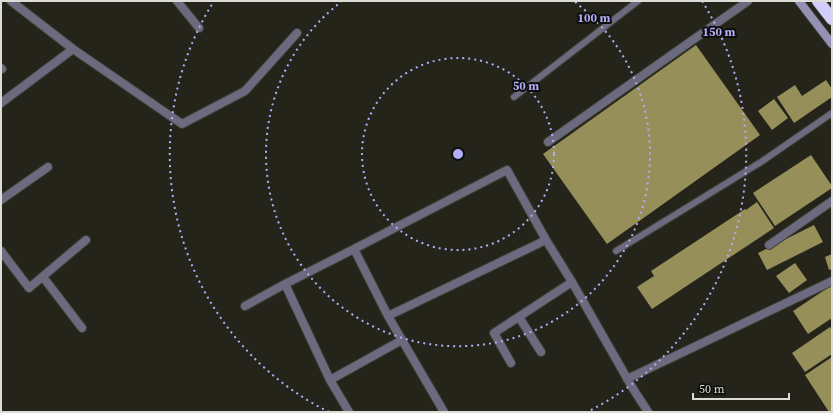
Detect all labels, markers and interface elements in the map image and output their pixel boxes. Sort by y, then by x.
text: 100 m [578,10,611,26]
text: 150 m [703,24,736,40]
text: 50 m [513,78,539,94]
centre of rings [451,147,465,161]
scale bar [693,375,789,401]
text: 50 m [699,381,725,397]

